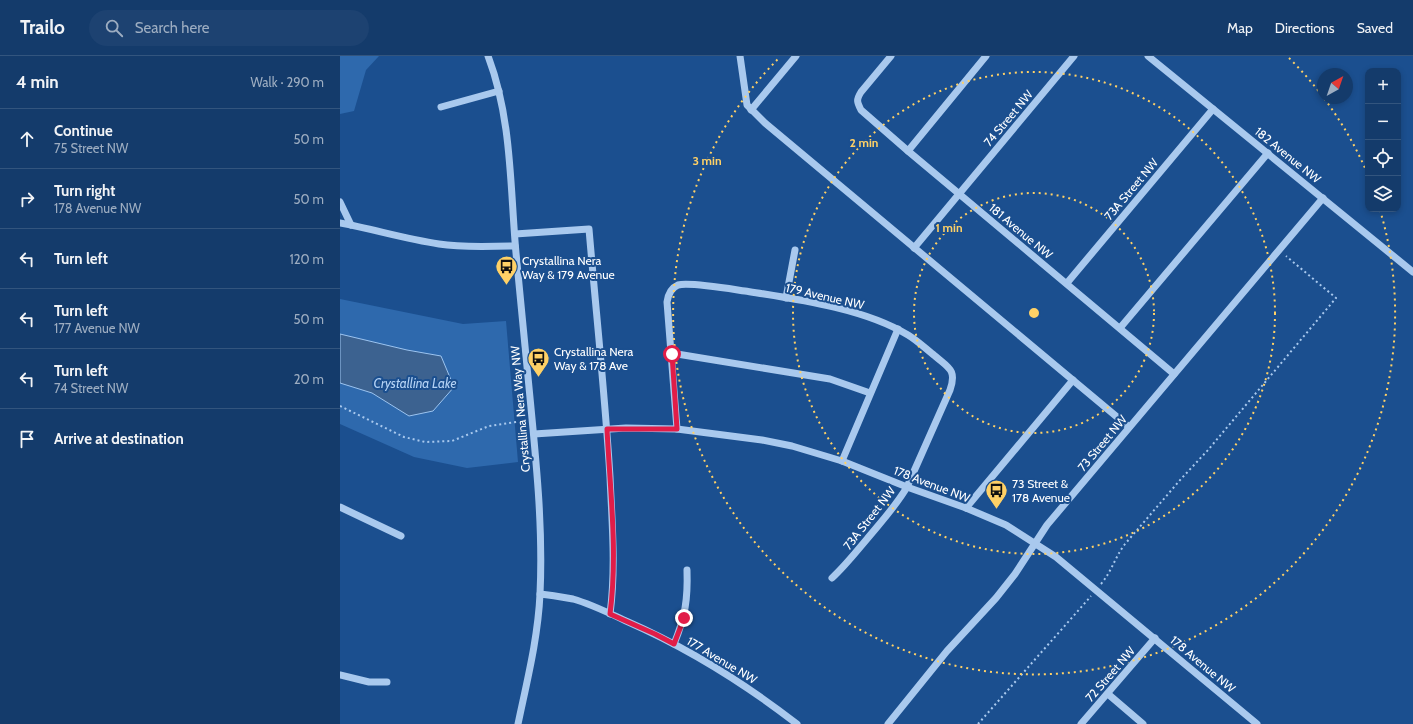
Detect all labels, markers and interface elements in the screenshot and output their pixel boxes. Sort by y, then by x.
search box [89,10,369,46]
text: Trailo [20,16,65,39]
icon: search [103,17,125,39]
text: Search here [135,19,209,37]
text: Map [1227,19,1253,37]
text: Directions [1275,19,1335,37]
text: Saved [1357,19,1393,37]
north arrow [1317,68,1353,104]
map controls [1365,68,1401,212]
button: + [1365,68,1401,104]
text: 4 min [16,72,59,92]
text: Walk · 290 m [251,74,324,90]
street label: 74 Street NW [980,86,1036,149]
button: − [1365,104,1401,140]
text: Continue [54,122,113,140]
street label: 182 Avenue NW [1252,124,1325,187]
icon: ahead [16,128,38,150]
text: 50 m [294,131,324,147]
text: 2 min [850,135,878,150]
text: 75 Street NW [54,140,128,156]
button: locate [1365,140,1401,176]
text: 3 min [692,153,722,168]
street label: 73A Street NW [1101,155,1162,223]
button: layers [1365,176,1401,212]
text: Turn right [54,182,115,200]
icon: right [16,188,38,210]
text: 50 m [294,191,324,207]
text: 178 Avenue NW [54,200,141,216]
street label: 181 Avenue NW [986,200,1056,262]
text: 1 min [935,220,963,235]
icon: left [16,248,38,270]
text: Turn left [54,250,108,268]
text: 120 m [290,251,324,267]
place label: Crystallina Nera Way & 179 Avenue [522,253,615,282]
bus stop icon: Crystallina Nera Way & 179 Avenue [494,254,520,287]
street label: 179 Avenue NW [784,280,866,312]
text: Turn left [54,302,108,320]
centre of rings [1027,306,1041,320]
icon: left [16,308,38,330]
text: 50 m [294,311,324,327]
text: 177 Avenue NW [54,320,140,336]
place label: Crystallina Nera Way & 178 Ave [554,344,633,373]
street label: Crystallina Nera Way NW [507,345,533,473]
bus stop icon: Crystallina Nera Way & 178 Ave [525,345,551,378]
route start [663,345,681,363]
text: Turn left [54,362,108,380]
icon: left [16,368,38,390]
text: 20 m [294,371,324,387]
water label: Crystallina Lake [374,375,456,391]
text: 74 Street NW [54,380,128,396]
street label: 73 Street NW [1074,411,1130,474]
icon: arrive [16,428,38,450]
text: Arrive at destination [54,430,184,448]
street label: 178 Avenue NW [892,463,973,506]
place label: 73 Street & 178 Avenue [1012,476,1070,505]
bus stop icon: 73 Street & 178 Avenue [983,477,1009,510]
street label: 73A Street NW [840,483,899,553]
route end [675,609,693,627]
street label: 178 Avenue NW [1167,632,1239,696]
street label: 177 Avenue NW [684,633,760,687]
street label: 72 Street NW [1082,643,1139,705]

